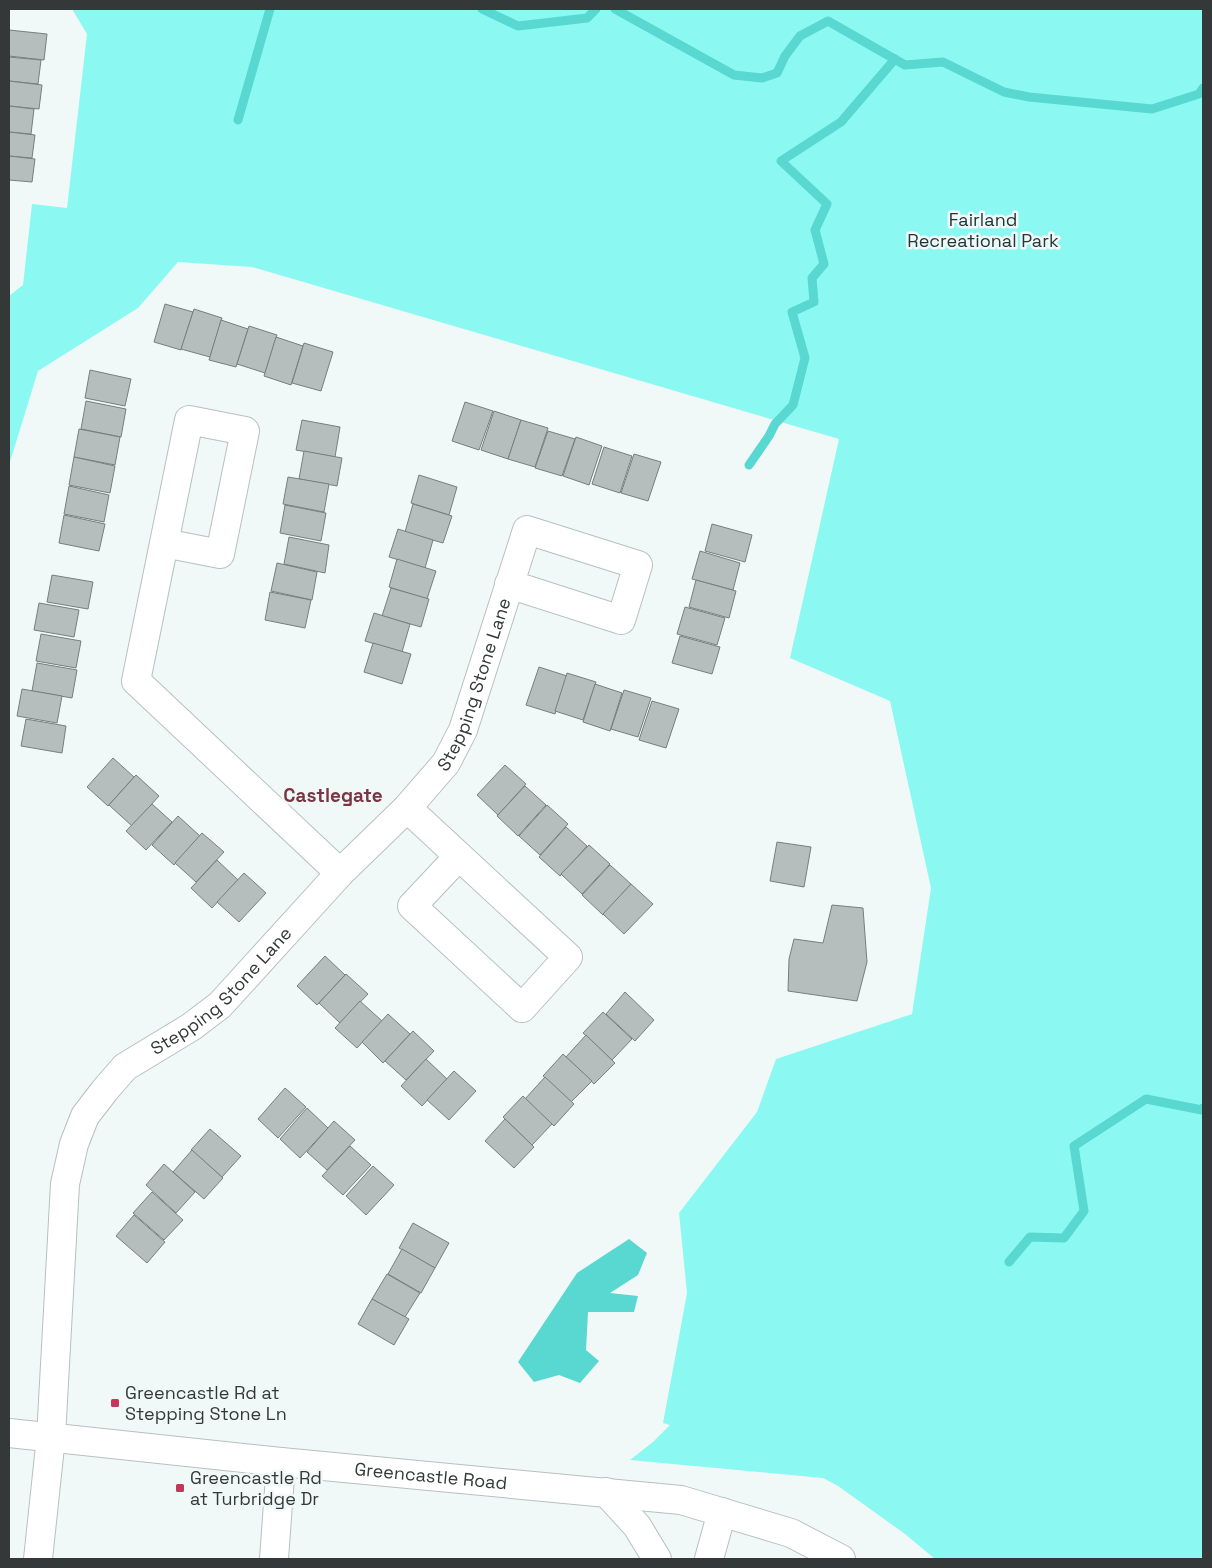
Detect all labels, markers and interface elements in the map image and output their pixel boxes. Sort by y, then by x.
park label: Fairland Recreational Park [907,208,1059,252]
street label: Stepping Stone Lane [432,595,516,776]
district label: Castlegate [283,783,383,808]
street label: Stepping Stone Lane [146,922,296,1060]
place label: Greencastle Rd at Stepping Stone Ln [125,1381,287,1425]
marker: Greencastle Rd at Stepping Stone Ln [109,1397,121,1409]
street label: Greencastle Road [353,1457,508,1494]
place label: Greencastle Rd at Turbridge Dr [190,1466,322,1510]
marker: Greencastle Rd at Turbridge Dr [174,1482,186,1494]

